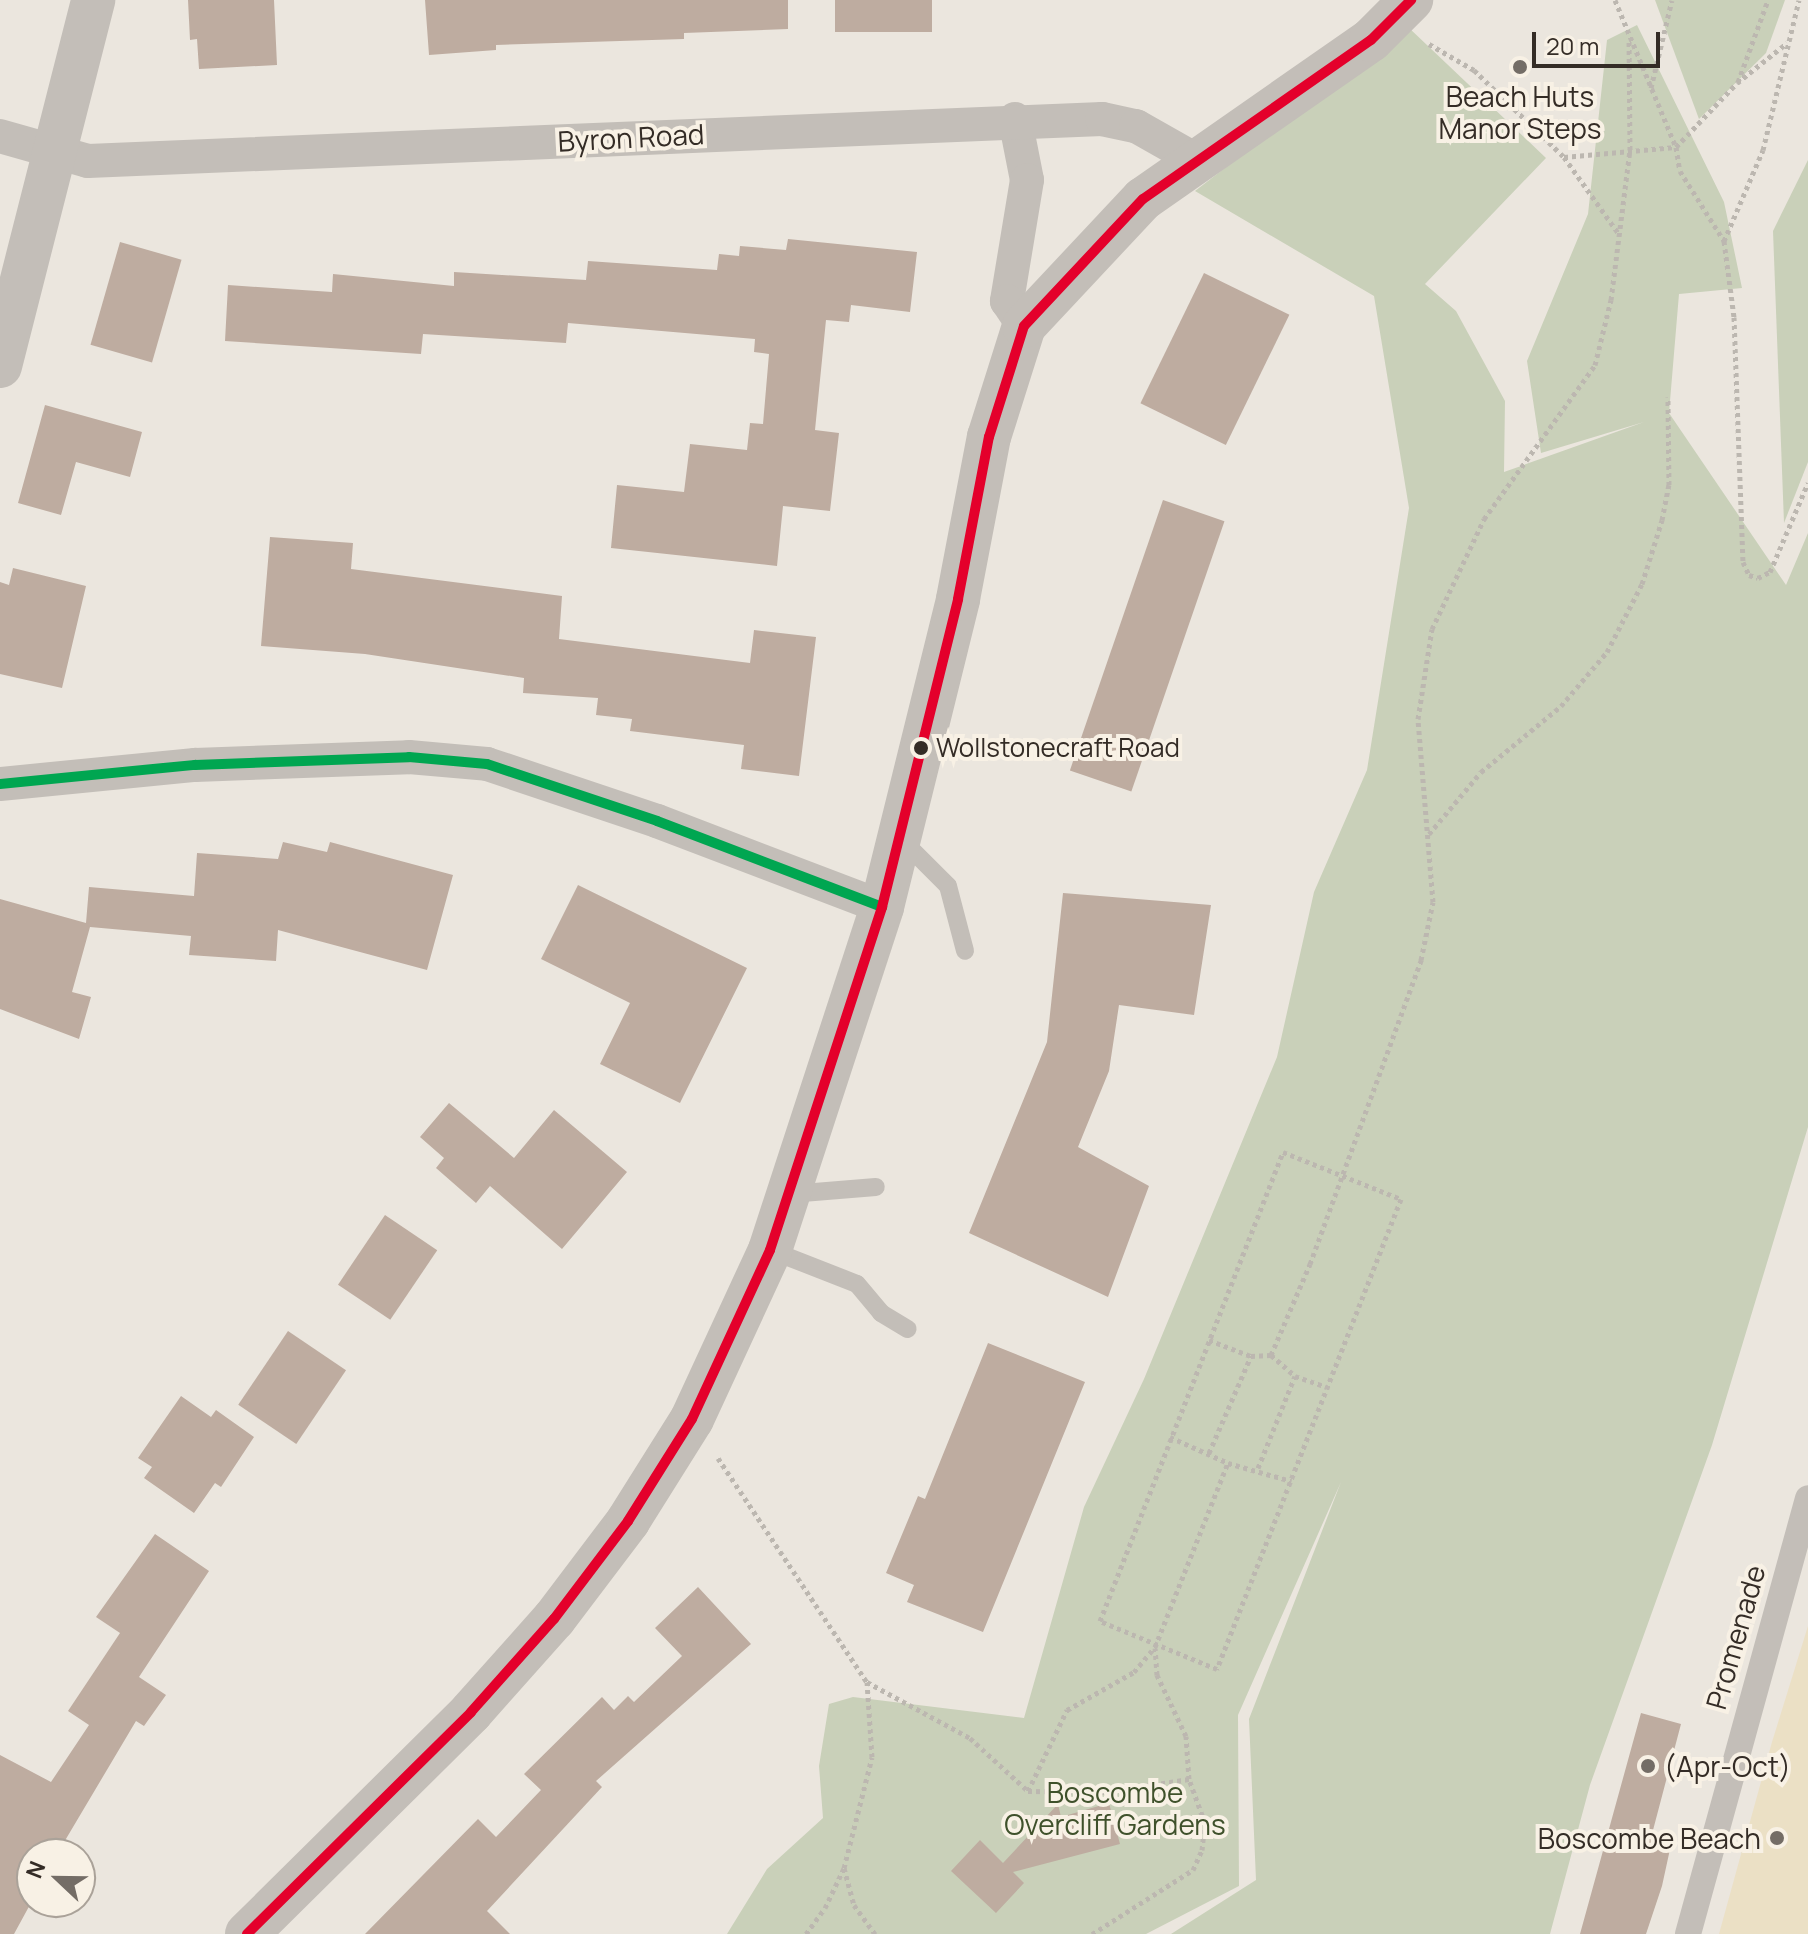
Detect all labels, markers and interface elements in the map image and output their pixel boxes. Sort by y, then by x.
scale bar [1536,16,1664,66]
text: 20 m [1546,29,1599,62]
marker: Beach Huts Manor Steps [1511,58,1529,76]
place label: Beach Huts Manor Steps [1439,79,1601,145]
street label: Byron Road [557,116,705,158]
place label: Wollstonecraft Road [936,732,1180,764]
marker: Wollstonecraft Road [913,740,929,756]
street label: Promenade [1698,1561,1772,1713]
place label: (Apr-Oct) [1664,1749,1791,1783]
marker: (Apr-Oct) [1639,1757,1657,1775]
park label: Boscombe Overcliff Gardens [1004,1775,1226,1841]
place label: Boscombe Beach [1538,1821,1761,1855]
marker: Boscombe Beach [1768,1829,1786,1847]
north arrow [16,1838,96,1918]
text: N [19,1857,52,1883]

